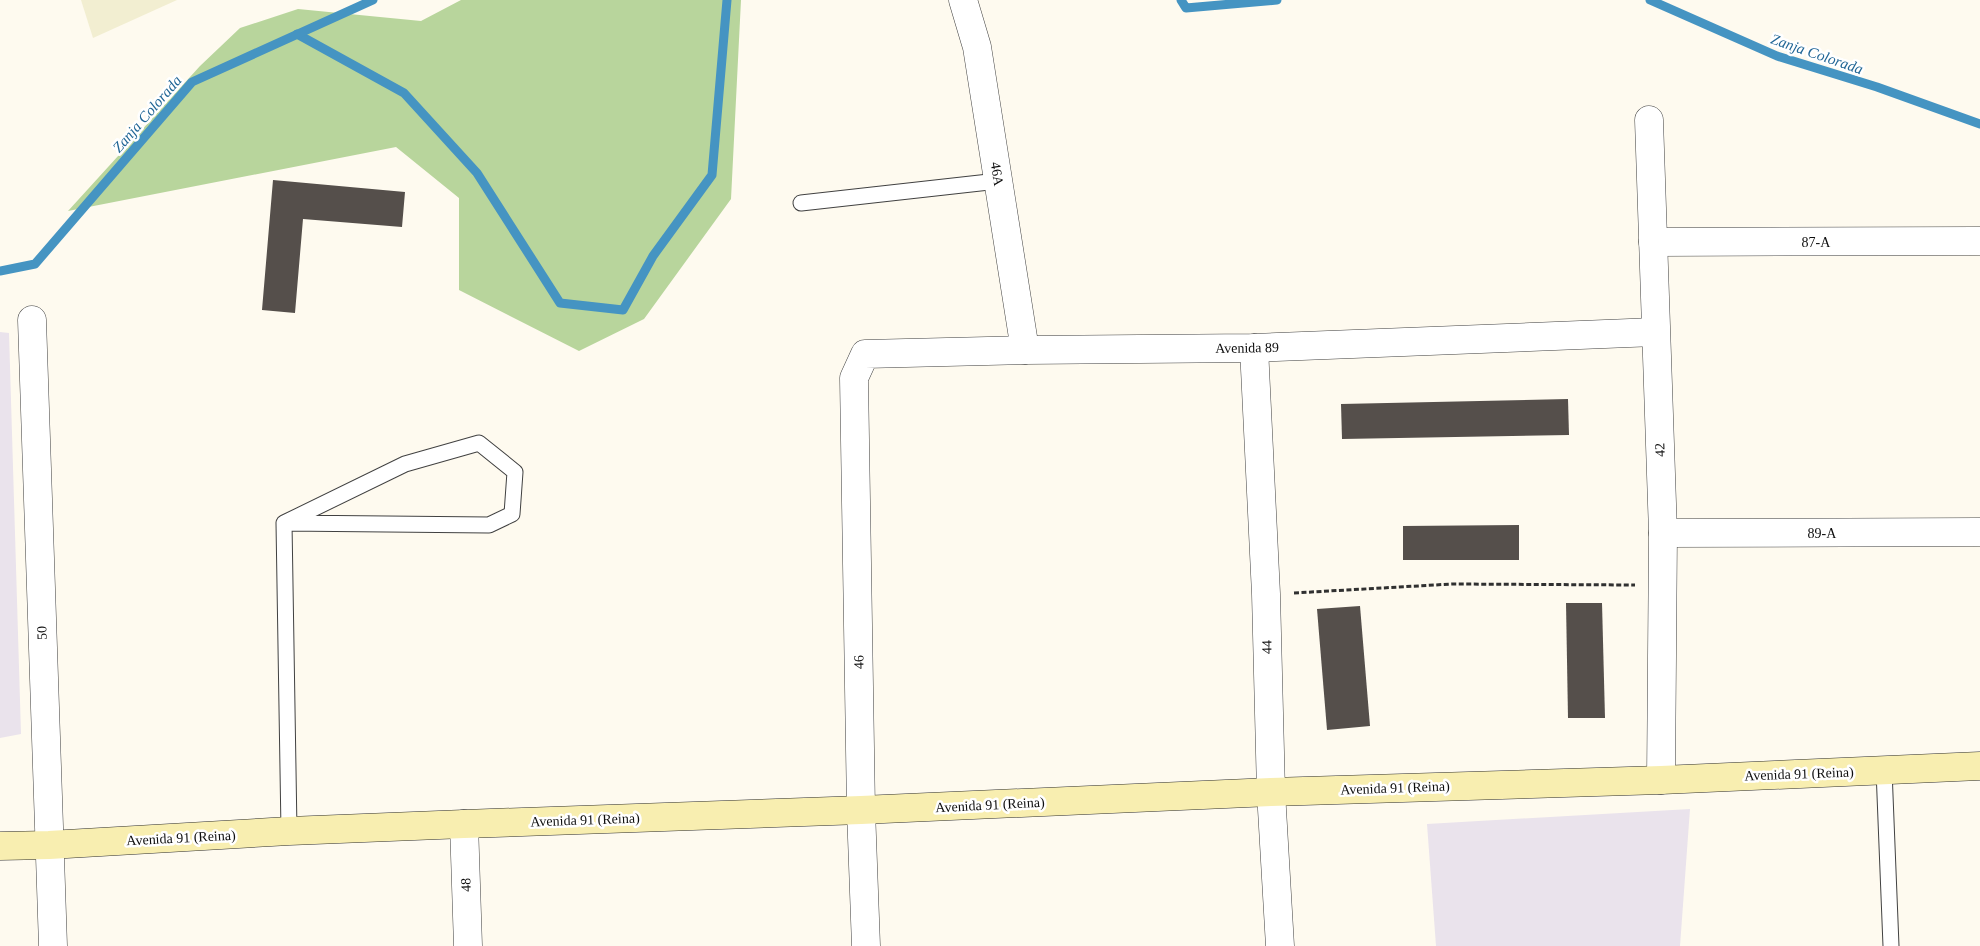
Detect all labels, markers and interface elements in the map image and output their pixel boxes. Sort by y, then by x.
water label: Zanja Colorada [1769,31,1865,77]
water label: Zanja Colorada [109,72,185,156]
street label: 46A [988,161,1006,188]
street label: 87-A [1802,235,1831,250]
street label: Avenida 89 [1215,340,1279,356]
street label: 42 [1652,443,1668,457]
street label: 89-A [1808,526,1837,541]
street label: 50 [34,626,50,640]
street label: 44 [1259,640,1275,654]
street label: 46 [851,655,867,669]
street label: Avenida 91 (Reina) [1744,765,1854,784]
street label: Avenida 91 (Reina) [1340,779,1450,798]
street label: Avenida 91 (Reina) [935,795,1045,816]
street label: Avenida 91 (Reina) [530,811,640,830]
street label: Avenida 91 (Reina) [126,828,236,849]
street label: 48 [458,878,474,892]

